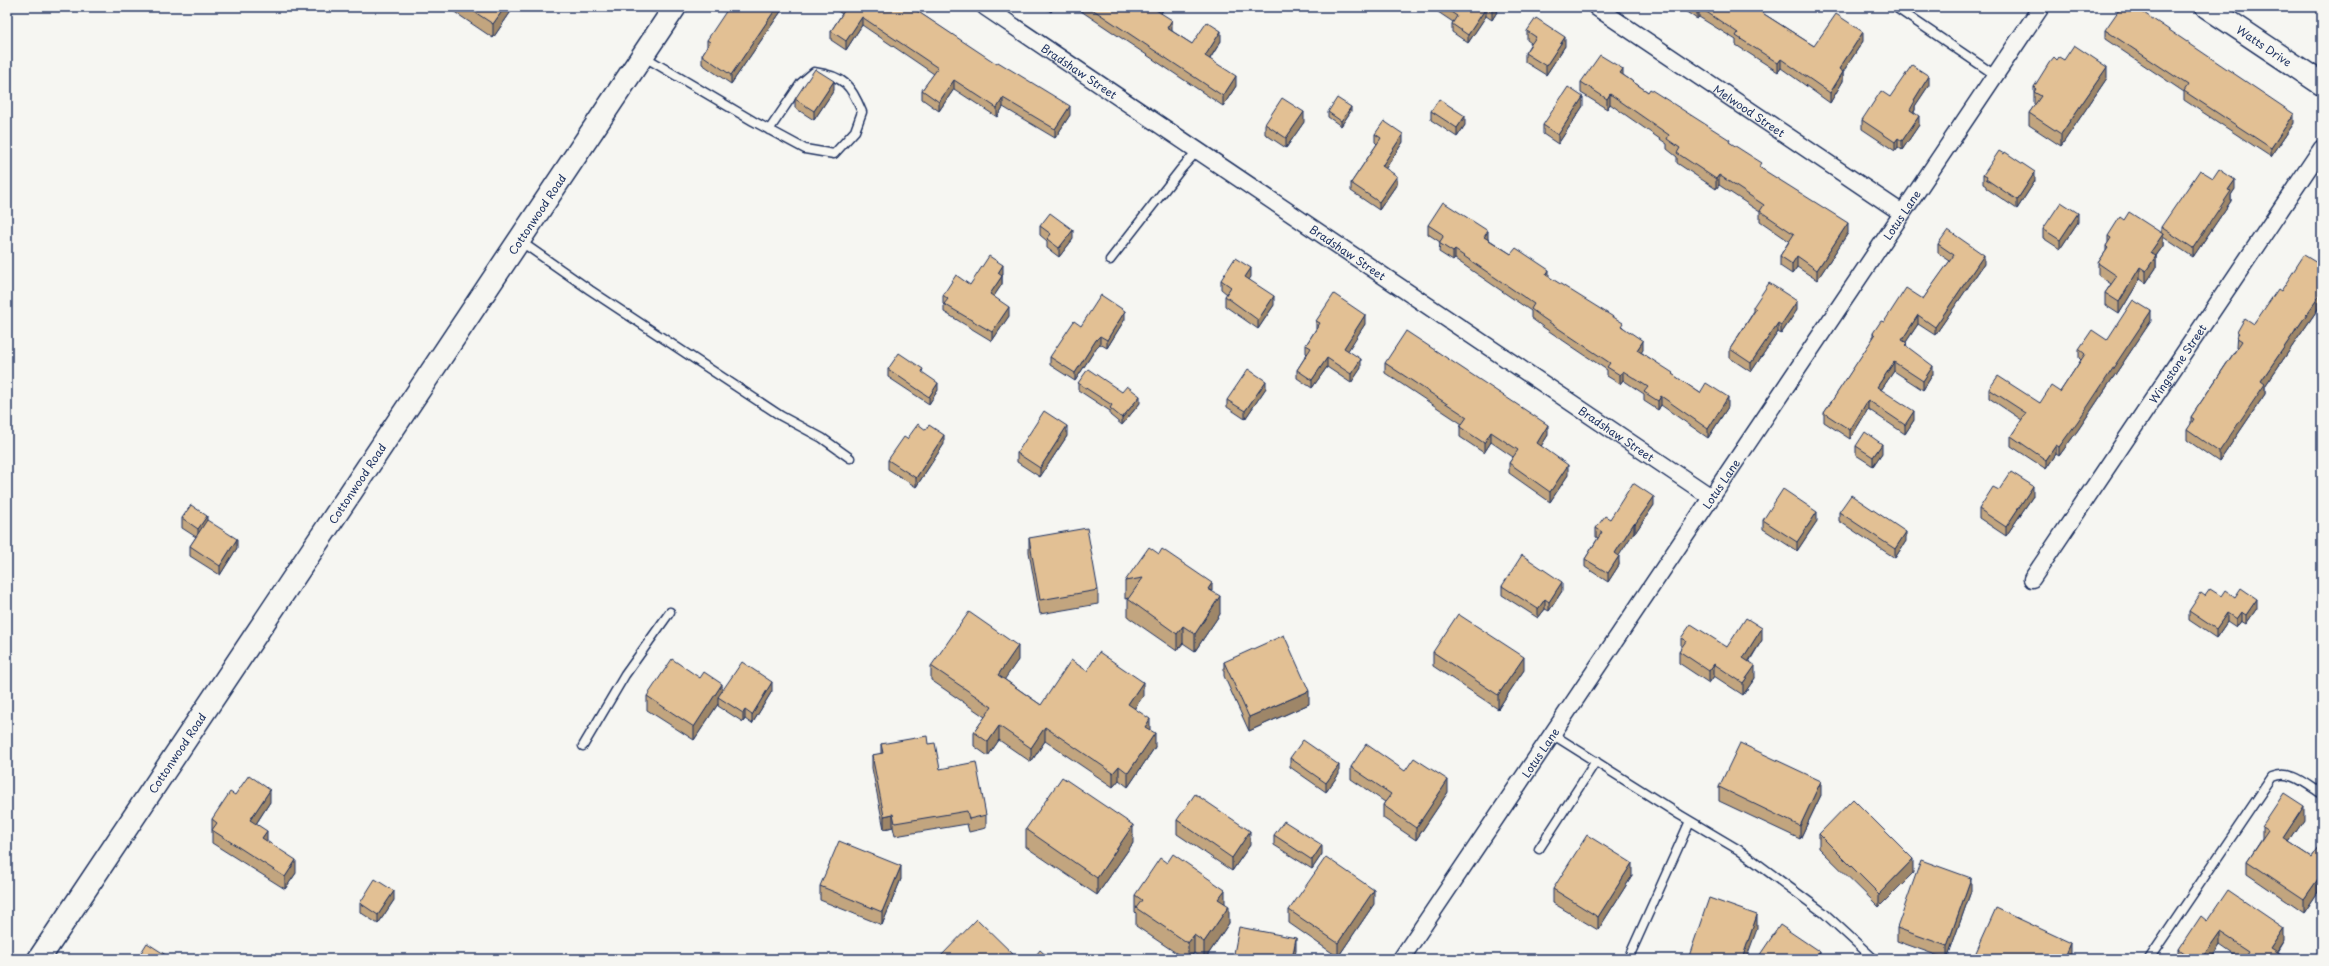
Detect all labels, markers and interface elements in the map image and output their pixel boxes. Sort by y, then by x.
street label: Watts Drive [2233,21,2296,70]
street label: Bradshaw Street [1038,39,1121,103]
street label: Melwood Street [1710,80,1789,141]
street label: Cottonwood Road [504,170,570,258]
street label: Lotus Lane [1878,186,1924,243]
street label: Bradshaw Street [1307,220,1390,284]
street label: Wingstone Street [2144,320,2210,406]
street label: Bradshaw Street [1575,402,1658,465]
street label: Cottonwood Road [324,440,390,527]
street label: Lotus Lane [1698,455,1744,512]
street label: Cottonwood Road [144,709,210,796]
street label: Lotus Lane [1517,724,1563,781]

